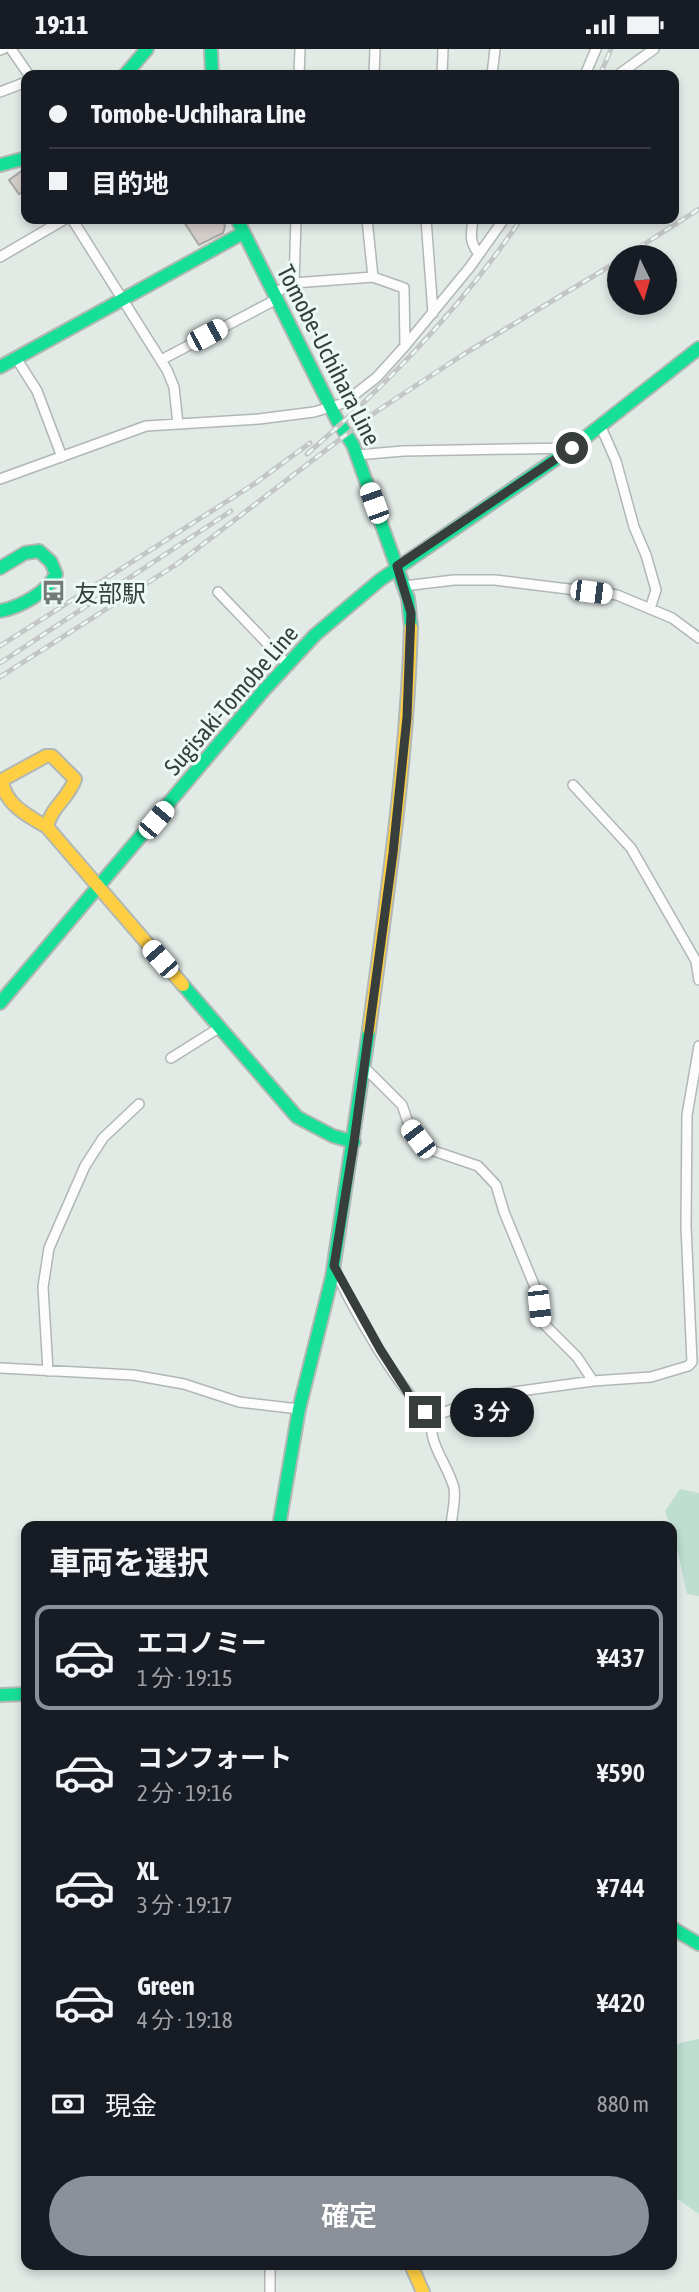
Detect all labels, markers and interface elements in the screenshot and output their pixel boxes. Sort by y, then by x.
text: 19:11 [35,10,89,40]
text: Tomobe-Uchihara Line [91,99,306,129]
text: 目的地 [91,169,169,199]
north arrow [607,245,677,315]
map controls [607,245,677,315]
street label: Tomobe-Uchihara Line [272,260,386,450]
car [184,316,231,354]
route start [556,432,588,464]
car [357,480,392,526]
bus stop icon: 友部駅 [40,579,68,607]
car [569,579,614,605]
place label: 友部駅 [74,580,146,607]
street label: Sugisaki-Tomobe Line [159,620,303,780]
car [135,797,178,843]
car [139,936,182,982]
car [397,1116,440,1162]
car [527,1284,552,1328]
callout: 3 分 [450,1387,534,1437]
route end [409,1396,441,1428]
text: 3 分 [474,1399,510,1425]
text: 車両を選択 [49,1544,209,1581]
icon: car [53,1626,116,1689]
text: エコノミー [137,1628,267,1658]
text: ¥437 [597,1643,645,1673]
text: 1 分 · 19:15 [137,1665,233,1691]
icon: car [53,1741,116,1804]
text: コンフォート [137,1743,292,1773]
text: ¥590 [597,1758,645,1788]
text: 2 分 · 19:16 [137,1780,233,1806]
icon: car [53,1856,116,1919]
text: XL [137,1856,159,1886]
text: ¥744 [597,1873,645,1903]
text: 3 分 · 19:17 [137,1892,233,1918]
icon: car [53,1971,116,2034]
text: Green [137,1971,195,2001]
text: ¥420 [597,1988,645,2018]
text: 4 分 · 19:18 [137,2007,233,2033]
icon: cash [49,2085,87,2123]
text: 現金 [105,2091,157,2121]
text: 880 m [597,2091,649,2117]
button: 確定 [49,2176,649,2256]

